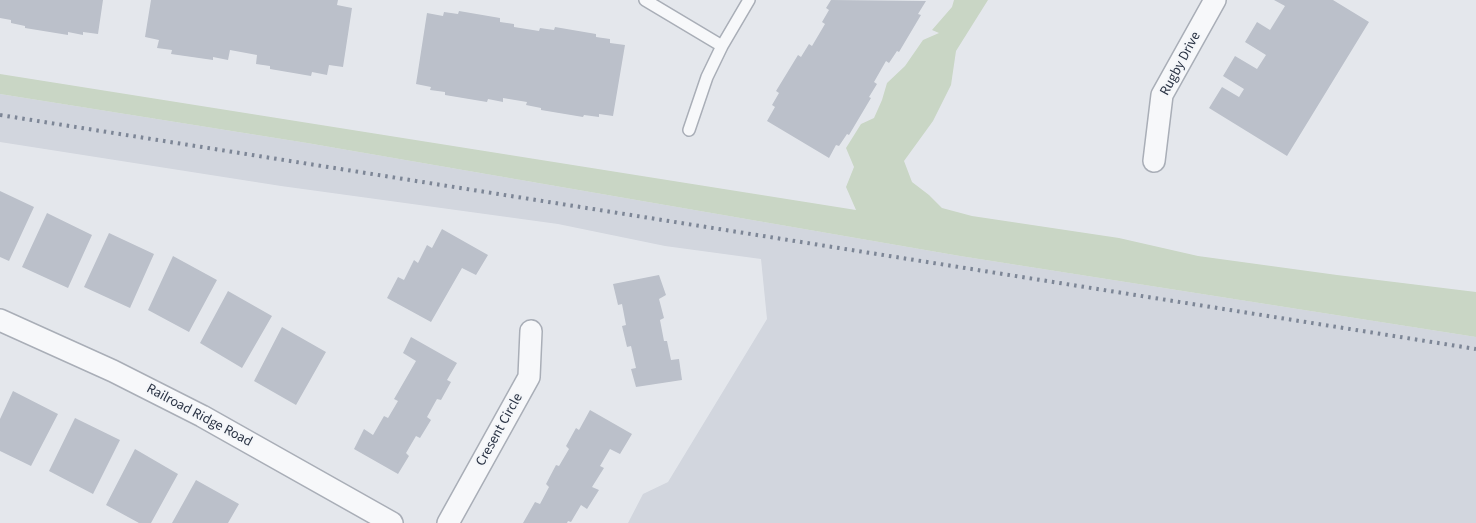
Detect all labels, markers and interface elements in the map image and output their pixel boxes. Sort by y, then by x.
street label: Rugby Drive [1157,29,1205,99]
street label: Railroad Ridge Road [143,381,255,451]
street label: Cresent Circle [473,391,527,469]

